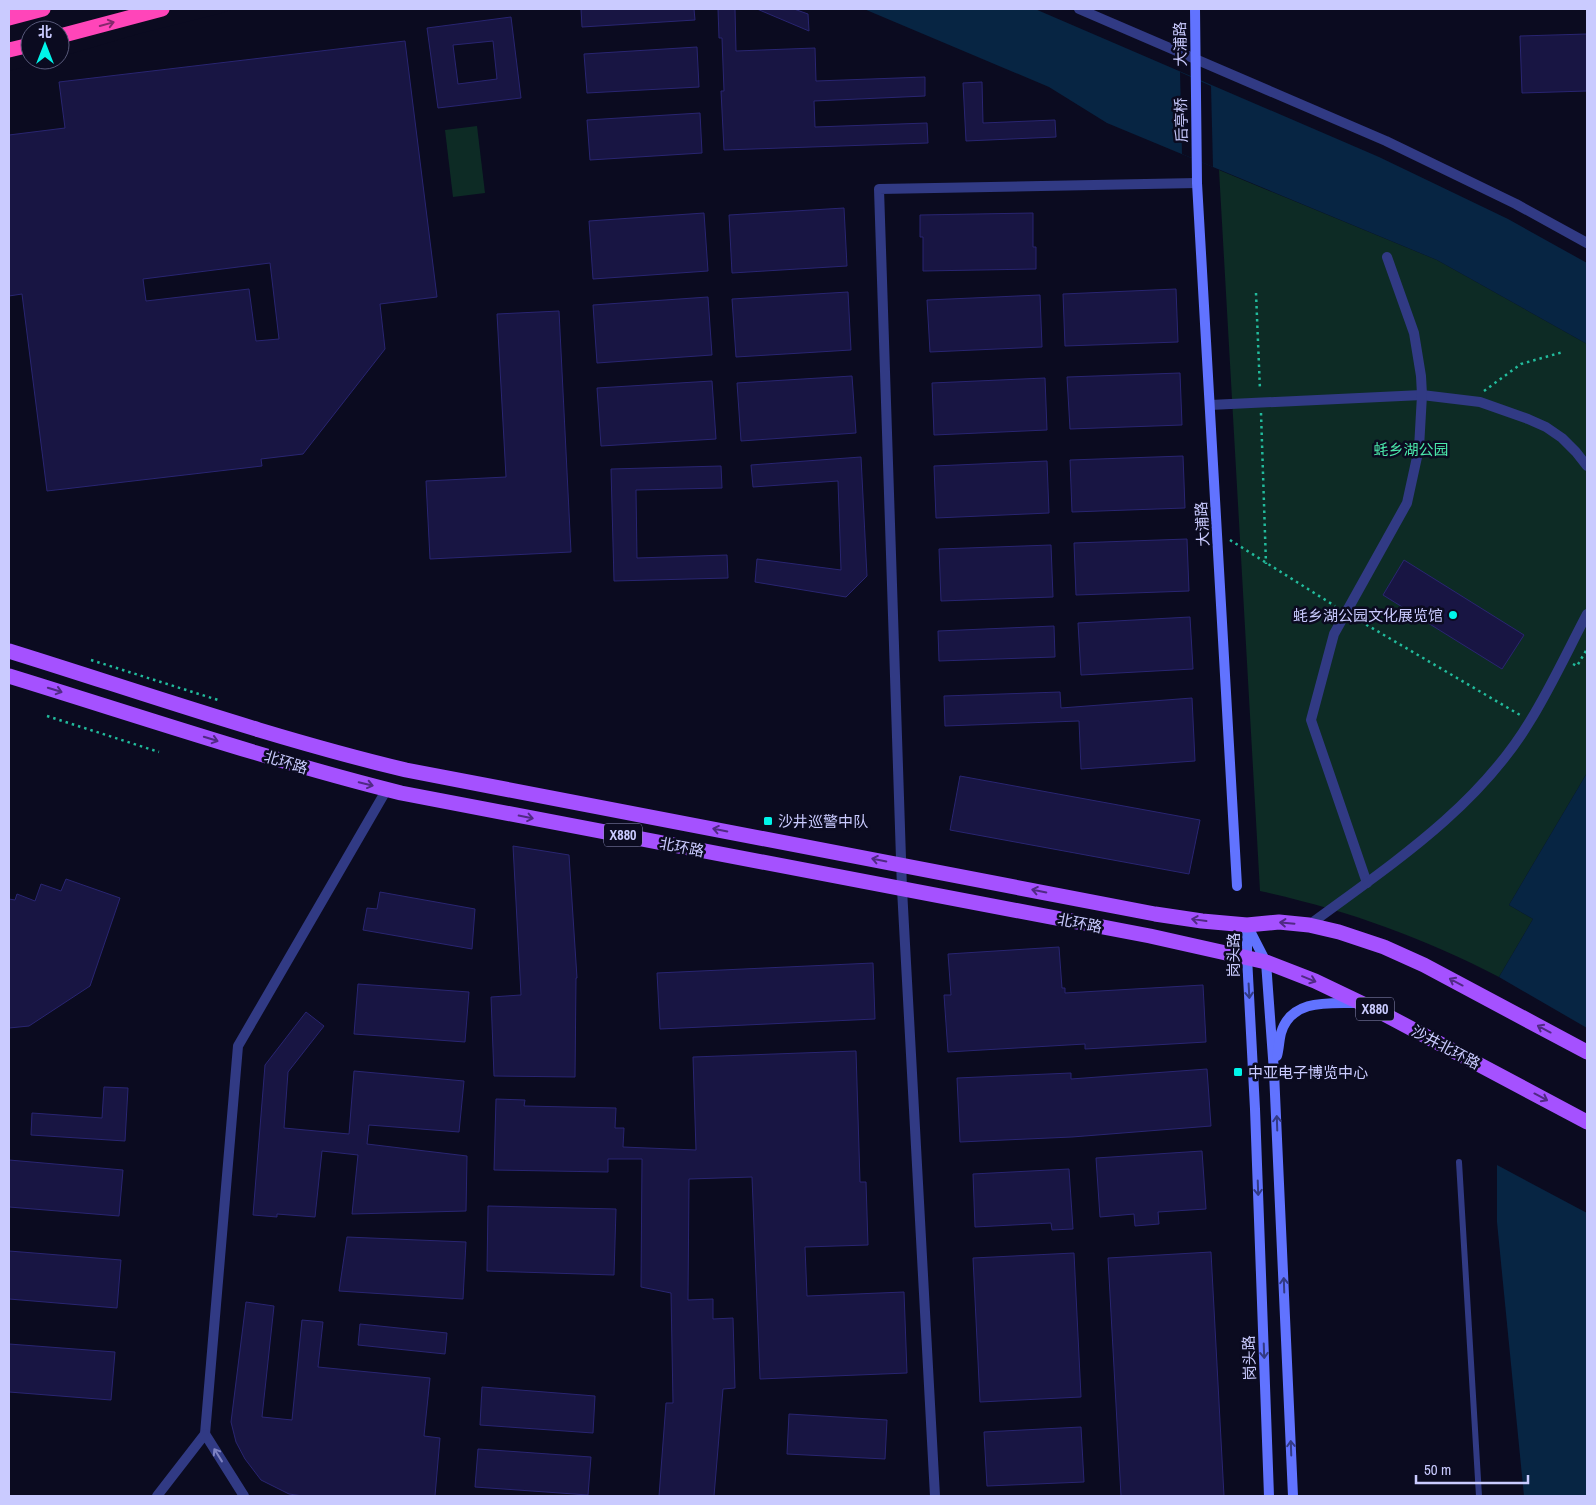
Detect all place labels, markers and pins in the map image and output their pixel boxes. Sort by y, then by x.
place label: 蚝乡湖公园文化展览馆 [1293,605,1443,626]
marker: 蚝乡湖公园文化展览馆 [1447,609,1459,621]
place label: 沙井巡警中队 [778,811,868,832]
marker: 沙井巡警中队 [762,815,774,827]
place label: 中亚电子博览中心 [1248,1062,1368,1083]
marker: 中亚电子博览中心 [1232,1066,1244,1078]

